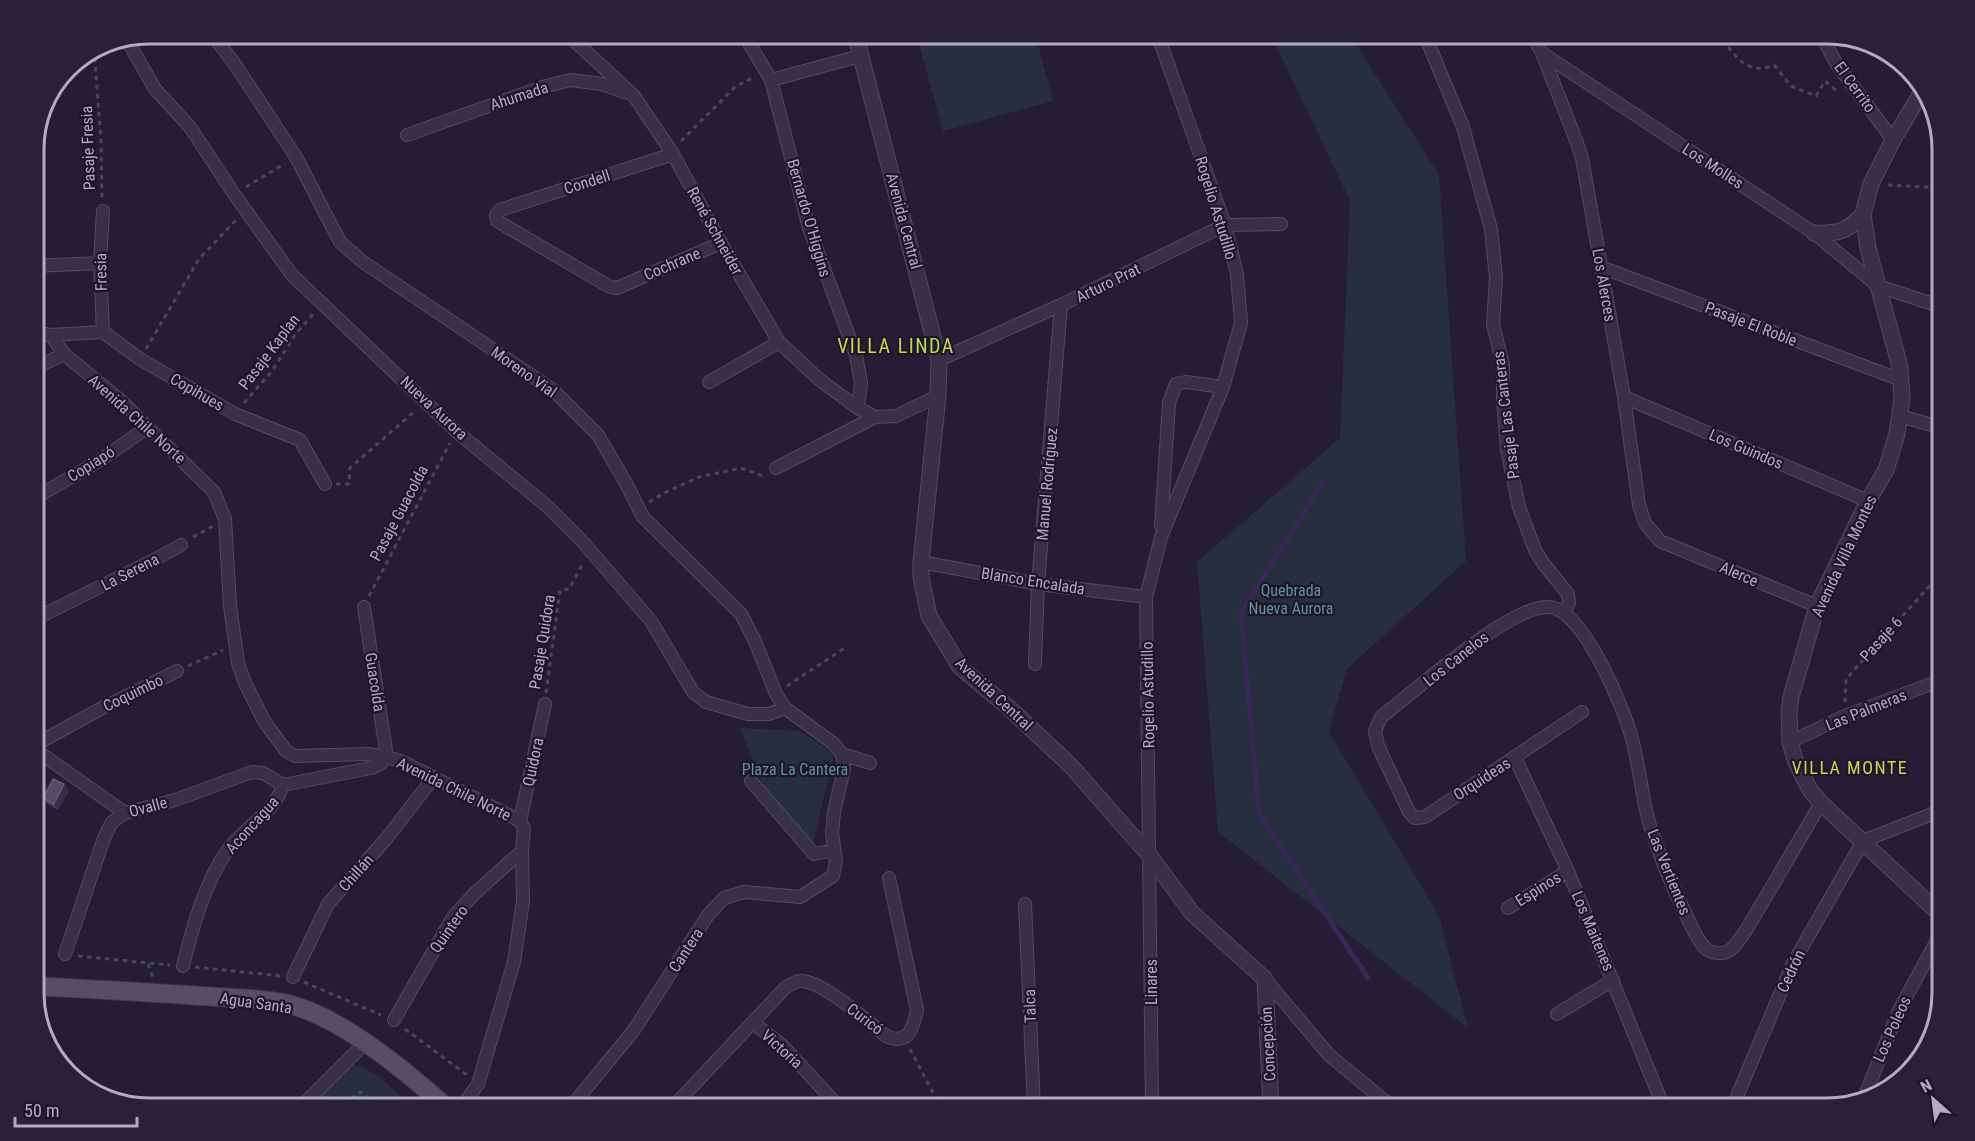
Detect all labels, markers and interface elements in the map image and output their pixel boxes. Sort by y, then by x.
street label: El Cerrito [1830,58,1880,116]
street label: Ahumada [488,78,550,114]
street label: Pasaje Fresia [77,105,99,191]
street label: Los Molles [1679,139,1747,193]
street label: Rogelio Astudillo [1191,154,1241,262]
street label: Bernardo O’Higgins [783,157,835,279]
street label: Condell [561,166,613,198]
street label: Avenida Central [882,171,926,271]
street label: René Schneider [683,184,747,278]
street label: Cochrane [641,244,703,284]
street label: Los Alerces [1588,247,1620,323]
street label: Fresia [91,253,111,291]
street label: Arturo Prat [1073,259,1144,307]
street label: Pasaje El Roble [1702,298,1800,350]
street label: Pasaje Kaplan [234,311,304,393]
district label: VILLA LINDA [837,334,955,358]
street label: Moreno Vial [488,342,560,402]
street label: Pasaje Las Canteras [1489,350,1523,480]
street label: Copihues [167,369,227,415]
street label: Avenida Chile Norte [84,370,190,468]
street label: Nueva Aurora [396,372,472,444]
street label: Los Guindos [1706,425,1786,473]
street label: Manuel Rodríguez [1033,427,1061,541]
street label: Copiapó [64,442,118,486]
street label: Pasaje Guacolda [366,462,432,564]
street label: Avenida Villa Montes [1807,492,1881,620]
street label: La Serena [98,549,162,595]
street label: Alerce [1717,557,1761,591]
street label: Blanco Encalada [980,563,1086,599]
park label: Quebrada Nueva Aurora [1249,581,1333,618]
street label: Pasaje Quidora [525,593,559,691]
street label: Pasaje 6 [1856,612,1906,665]
street label: Los Canelos [1420,628,1492,690]
street label: Rogelio Astudillo [1138,641,1158,749]
street label: Guacolda [361,651,389,713]
street label: Avenida Central [951,653,1037,735]
street label: Coquimbo [100,670,166,716]
street label: Las Palmeras [1823,685,1909,735]
street label: Quidora [519,736,547,788]
street label: Avenida Chile Norte [394,753,514,825]
street label: Orquideas [1450,754,1514,804]
district label: VILLA MONTE [1792,757,1908,778]
park label: Plaza La Cantera [742,760,848,779]
street label: Aconcagua [221,792,283,858]
street label: Ovalle [127,793,169,821]
street label: Las Vertientes [1643,826,1695,918]
street label: Chillán [334,851,378,895]
street label: Espinos [1512,868,1564,910]
street label: Los Maitenes [1568,888,1618,974]
street label: Quintero [426,902,472,956]
street label: Cantera [665,924,707,976]
street label: Cedrón [1773,947,1809,995]
street label: Linares [1142,959,1161,1005]
street label: Agua Santa [219,989,293,1017]
street label: Talca [1020,989,1040,1023]
street label: Los Poleos [1869,993,1915,1065]
street label: Curicó [843,999,887,1039]
street label: Concepción [1257,1006,1279,1082]
street label: Victoria [757,1026,807,1072]
north arrow [1903,1069,1963,1129]
text: N [1917,1076,1935,1097]
scale bar [15,1090,136,1128]
text: 50 m [24,1100,59,1121]

